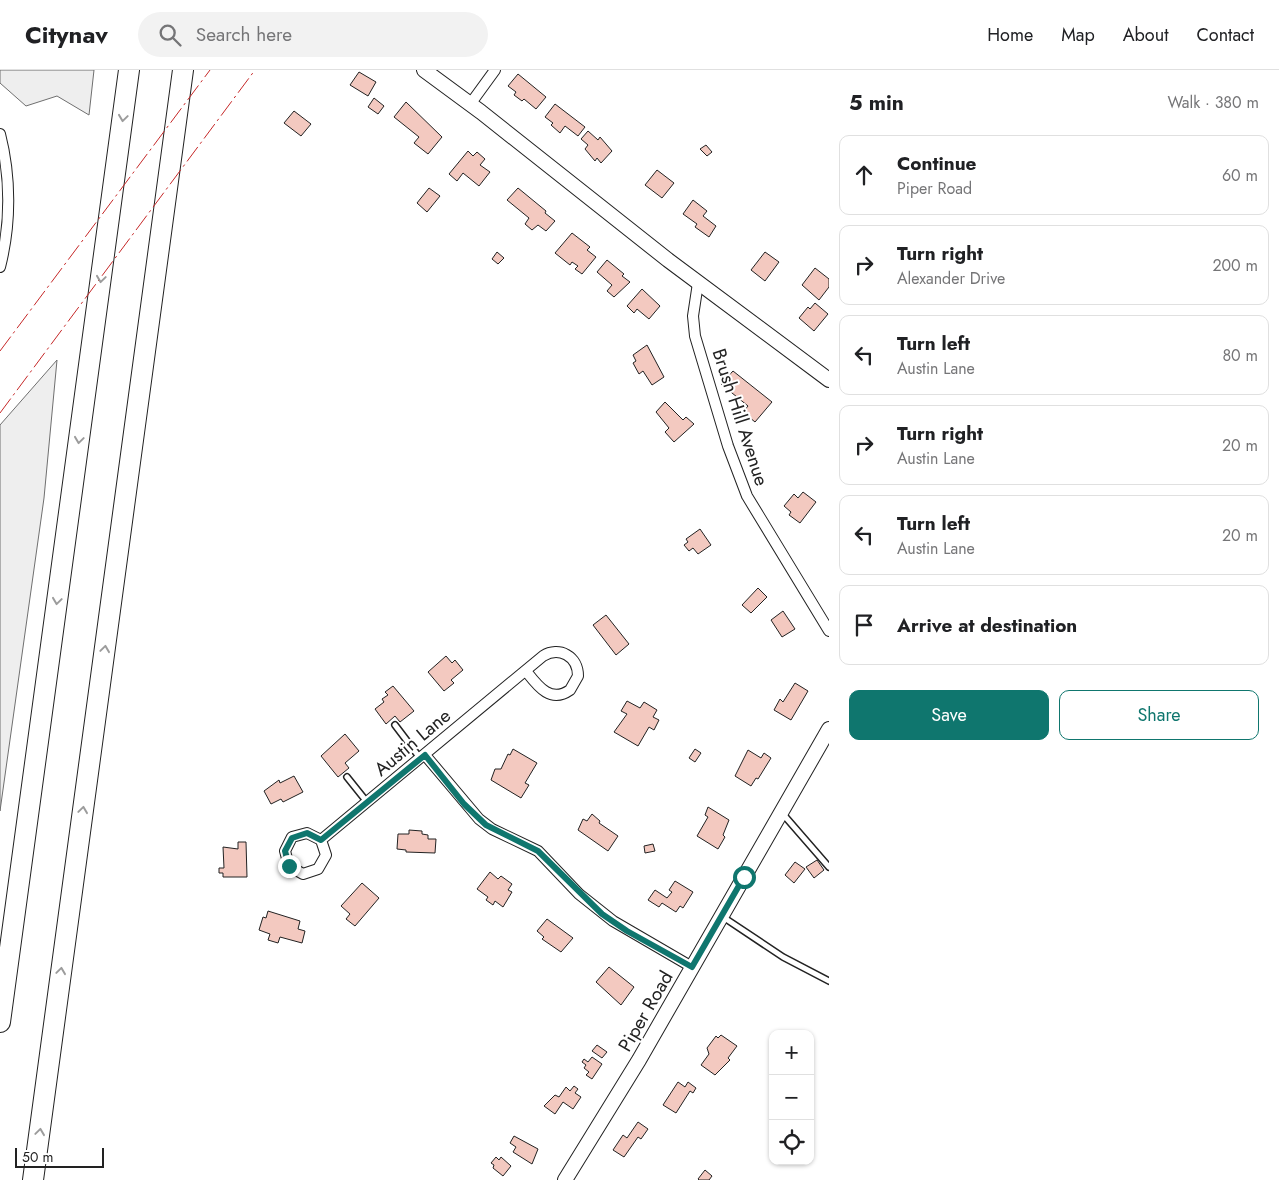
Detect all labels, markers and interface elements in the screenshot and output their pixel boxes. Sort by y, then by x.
search box [138,12,488,57]
text: Citynav [25,17,108,52]
icon: search [156,21,184,49]
text: Search here [196,21,292,48]
text: Home [987,22,1033,48]
text: Map [1061,22,1095,48]
text: About [1123,22,1168,48]
text: Contact [1196,22,1254,48]
text: 5 min [849,88,904,118]
text: Walk · 380 m [1168,91,1259,114]
one-way arrow [118,115,129,123]
text: Continue [897,150,976,177]
icon: ahead [850,161,878,189]
text: 60 m [1222,164,1258,187]
text: Piper Road [897,177,972,200]
text: Turn right [897,240,983,267]
icon: right [850,251,878,279]
text: 200 m [1212,254,1258,277]
text: Alexander Drive [897,267,1005,290]
one-way arrow [96,276,107,284]
text: Turn left [897,330,970,357]
icon: left [850,341,878,369]
text: 80 m [1222,344,1258,367]
street label: Brush Hill Avenue [706,345,775,489]
text: Austin Lane [897,357,975,380]
text: Turn right [897,420,983,447]
icon: right [850,431,878,459]
text: 20 m [1222,434,1258,457]
one-way arrow [74,437,85,445]
text: Austin Lane [897,447,975,470]
text: Turn left [897,510,970,537]
icon: left [850,521,878,549]
text: 20 m [1222,524,1258,547]
text: Austin Lane [897,537,975,560]
one-way arrow [52,598,63,606]
icon: arrive [850,611,878,639]
text: Arrive at destination [897,612,1077,639]
one-way arrow [99,644,110,652]
button: Save [849,690,1049,740]
button: Share [1059,690,1259,740]
street label: Austin Lane [368,702,457,782]
one-way arrow [77,805,88,813]
route end [278,855,301,878]
route start [733,866,756,889]
one-way arrow [56,966,66,975]
street label: Piper Road [611,966,679,1057]
map controls [769,1030,814,1165]
button: + [769,1030,814,1075]
button: − [769,1075,814,1120]
button: locate [769,1120,814,1165]
one-way arrow [34,1127,44,1136]
scale bar [15,1145,104,1168]
text: 50 m [22,1147,53,1167]

